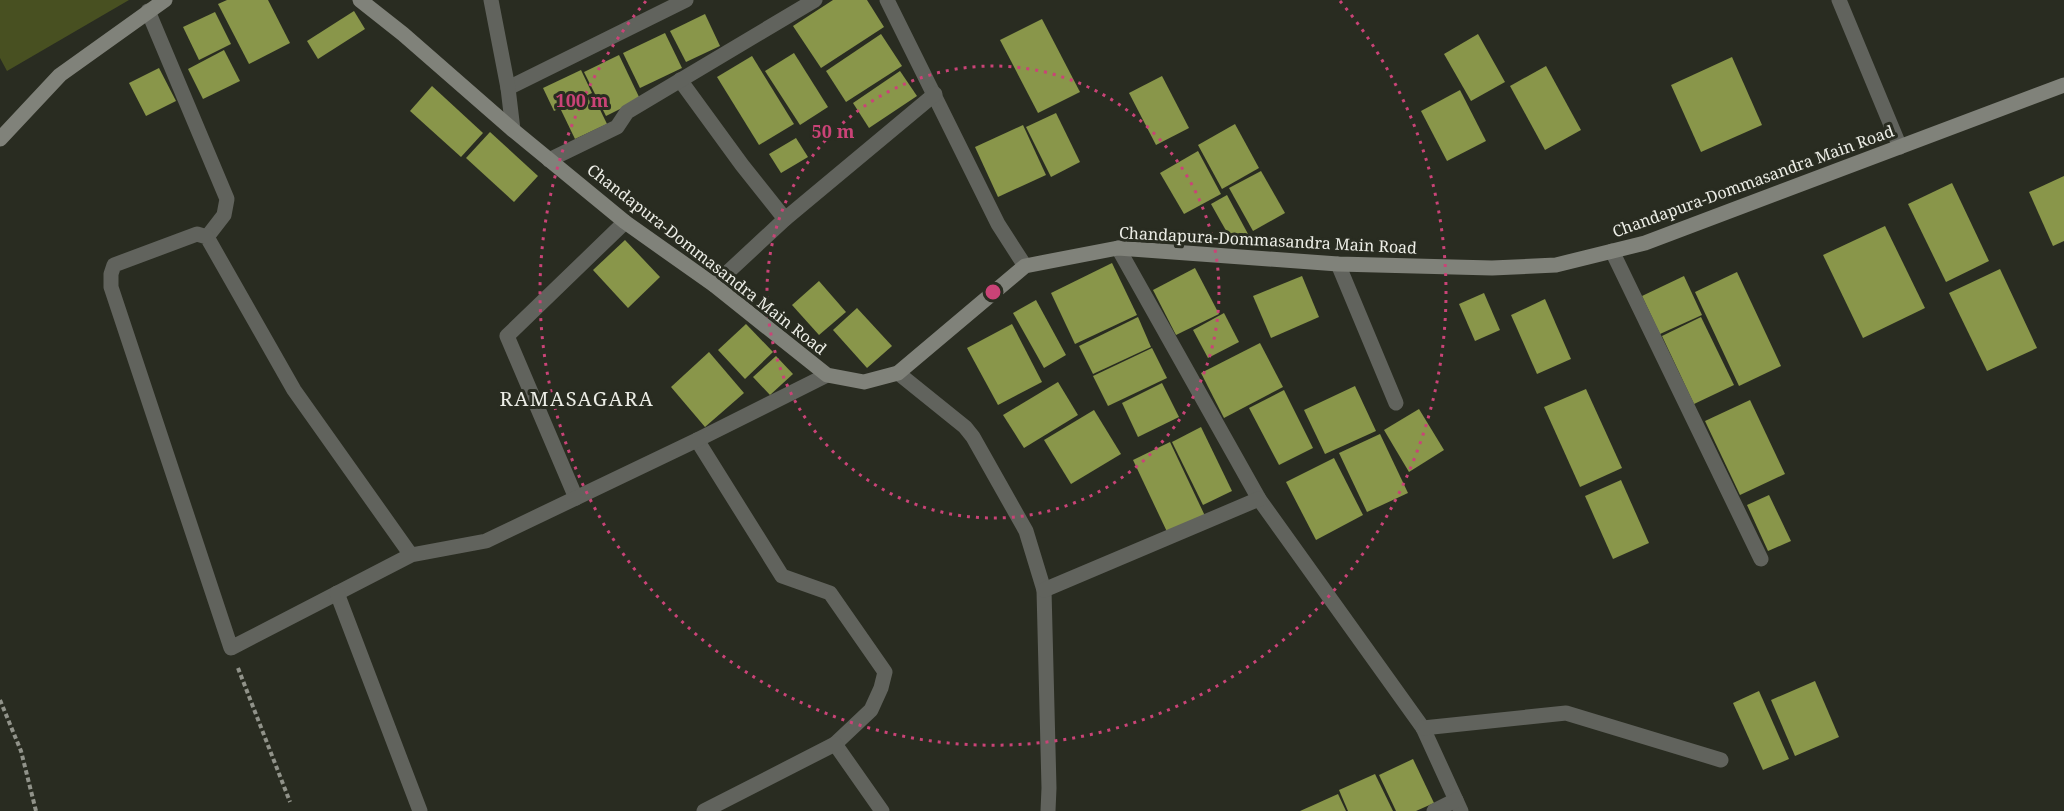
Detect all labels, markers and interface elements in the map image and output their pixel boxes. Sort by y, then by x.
text: 100 m [556,88,609,112]
text: 50 m [812,119,855,143]
street label: Chandapura-Dommasandra Main Road [1609,120,1897,242]
street label: Chandapura-Dommasandra Main Road [583,158,831,360]
street label: Chandapura-Dommasandra Main Road [1118,221,1418,259]
centre of rings [983,282,1003,302]
district label: RAMASAGARA [500,385,654,412]

